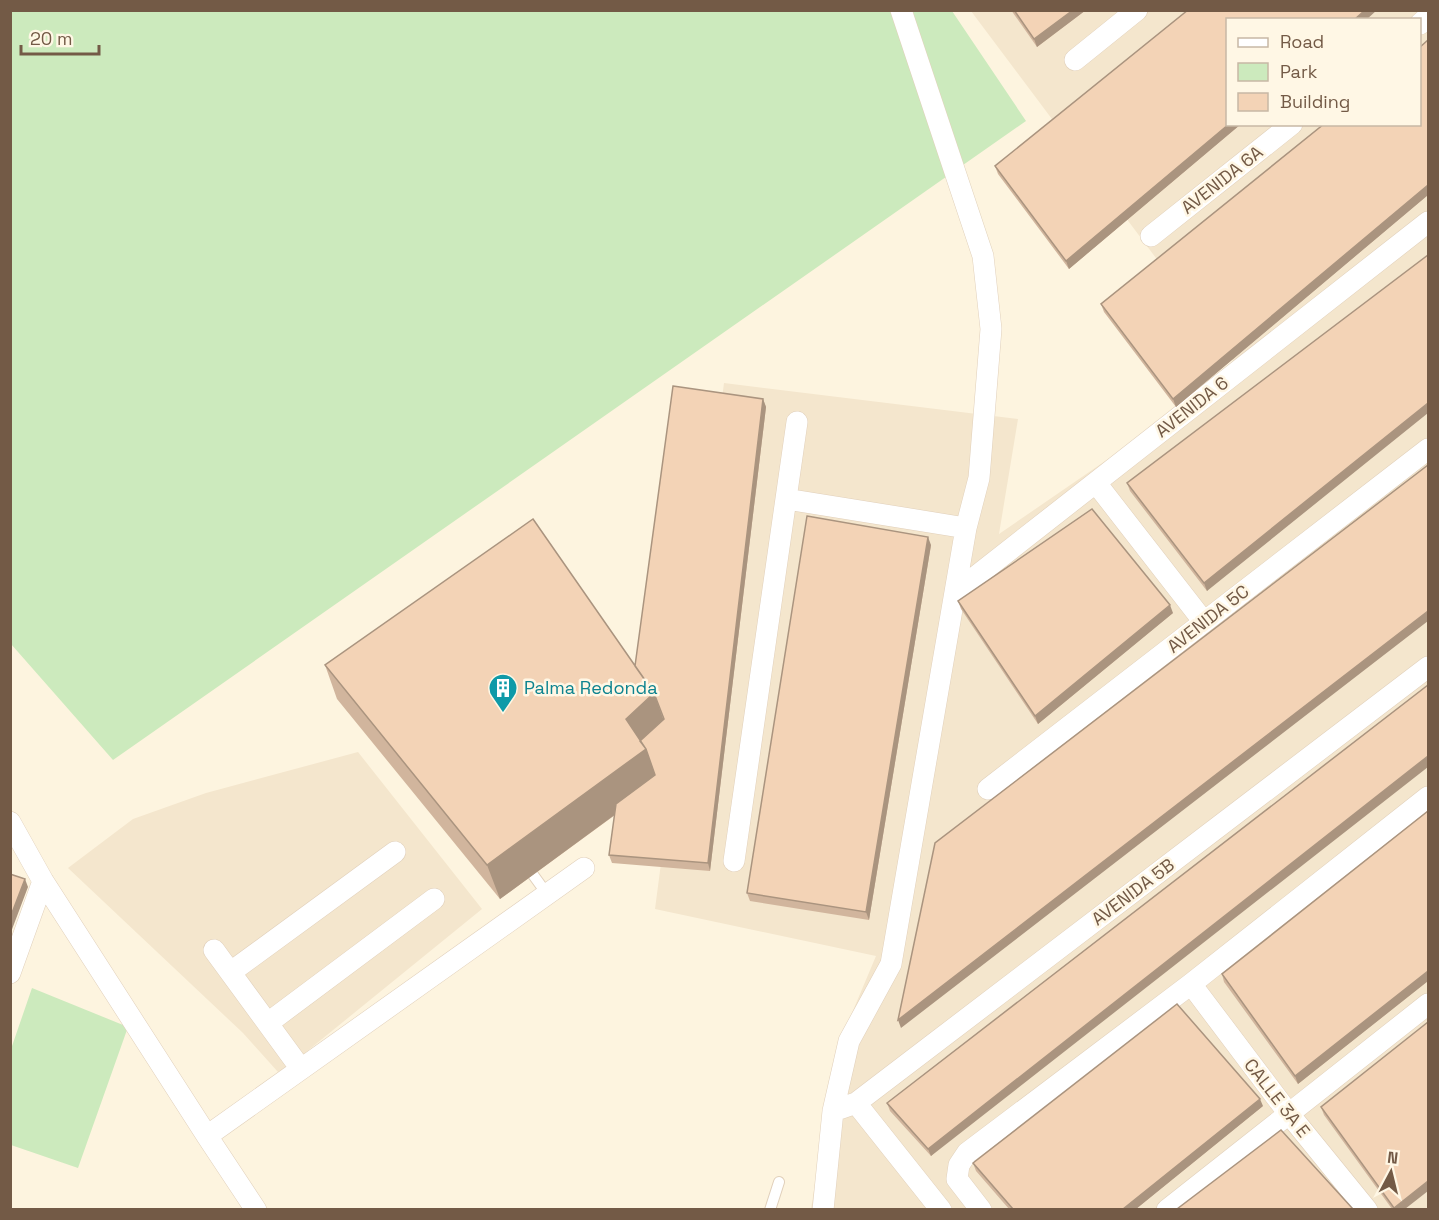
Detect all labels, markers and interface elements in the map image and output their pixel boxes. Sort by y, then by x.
scale bar [21,18,99,56]
legend [1226,18,1421,126]
text: 20 m [30,27,73,50]
text: Road [1280,30,1324,53]
text: Park [1280,60,1318,83]
text: Building [1280,90,1350,113]
street label: AVENIDA 6A [1176,140,1267,219]
street label: AVENIDA 6 [1151,371,1233,442]
street label: AVENIDA 5C [1162,579,1253,658]
building icon: Palma Redonda [487,672,519,714]
place label: Palma Redonda [524,676,658,699]
street label: AVENIDA 5B [1087,853,1179,930]
street label: CALLE 3A E [1239,1054,1315,1142]
north arrow [1361,1142,1421,1202]
text: N [1386,1147,1399,1169]

